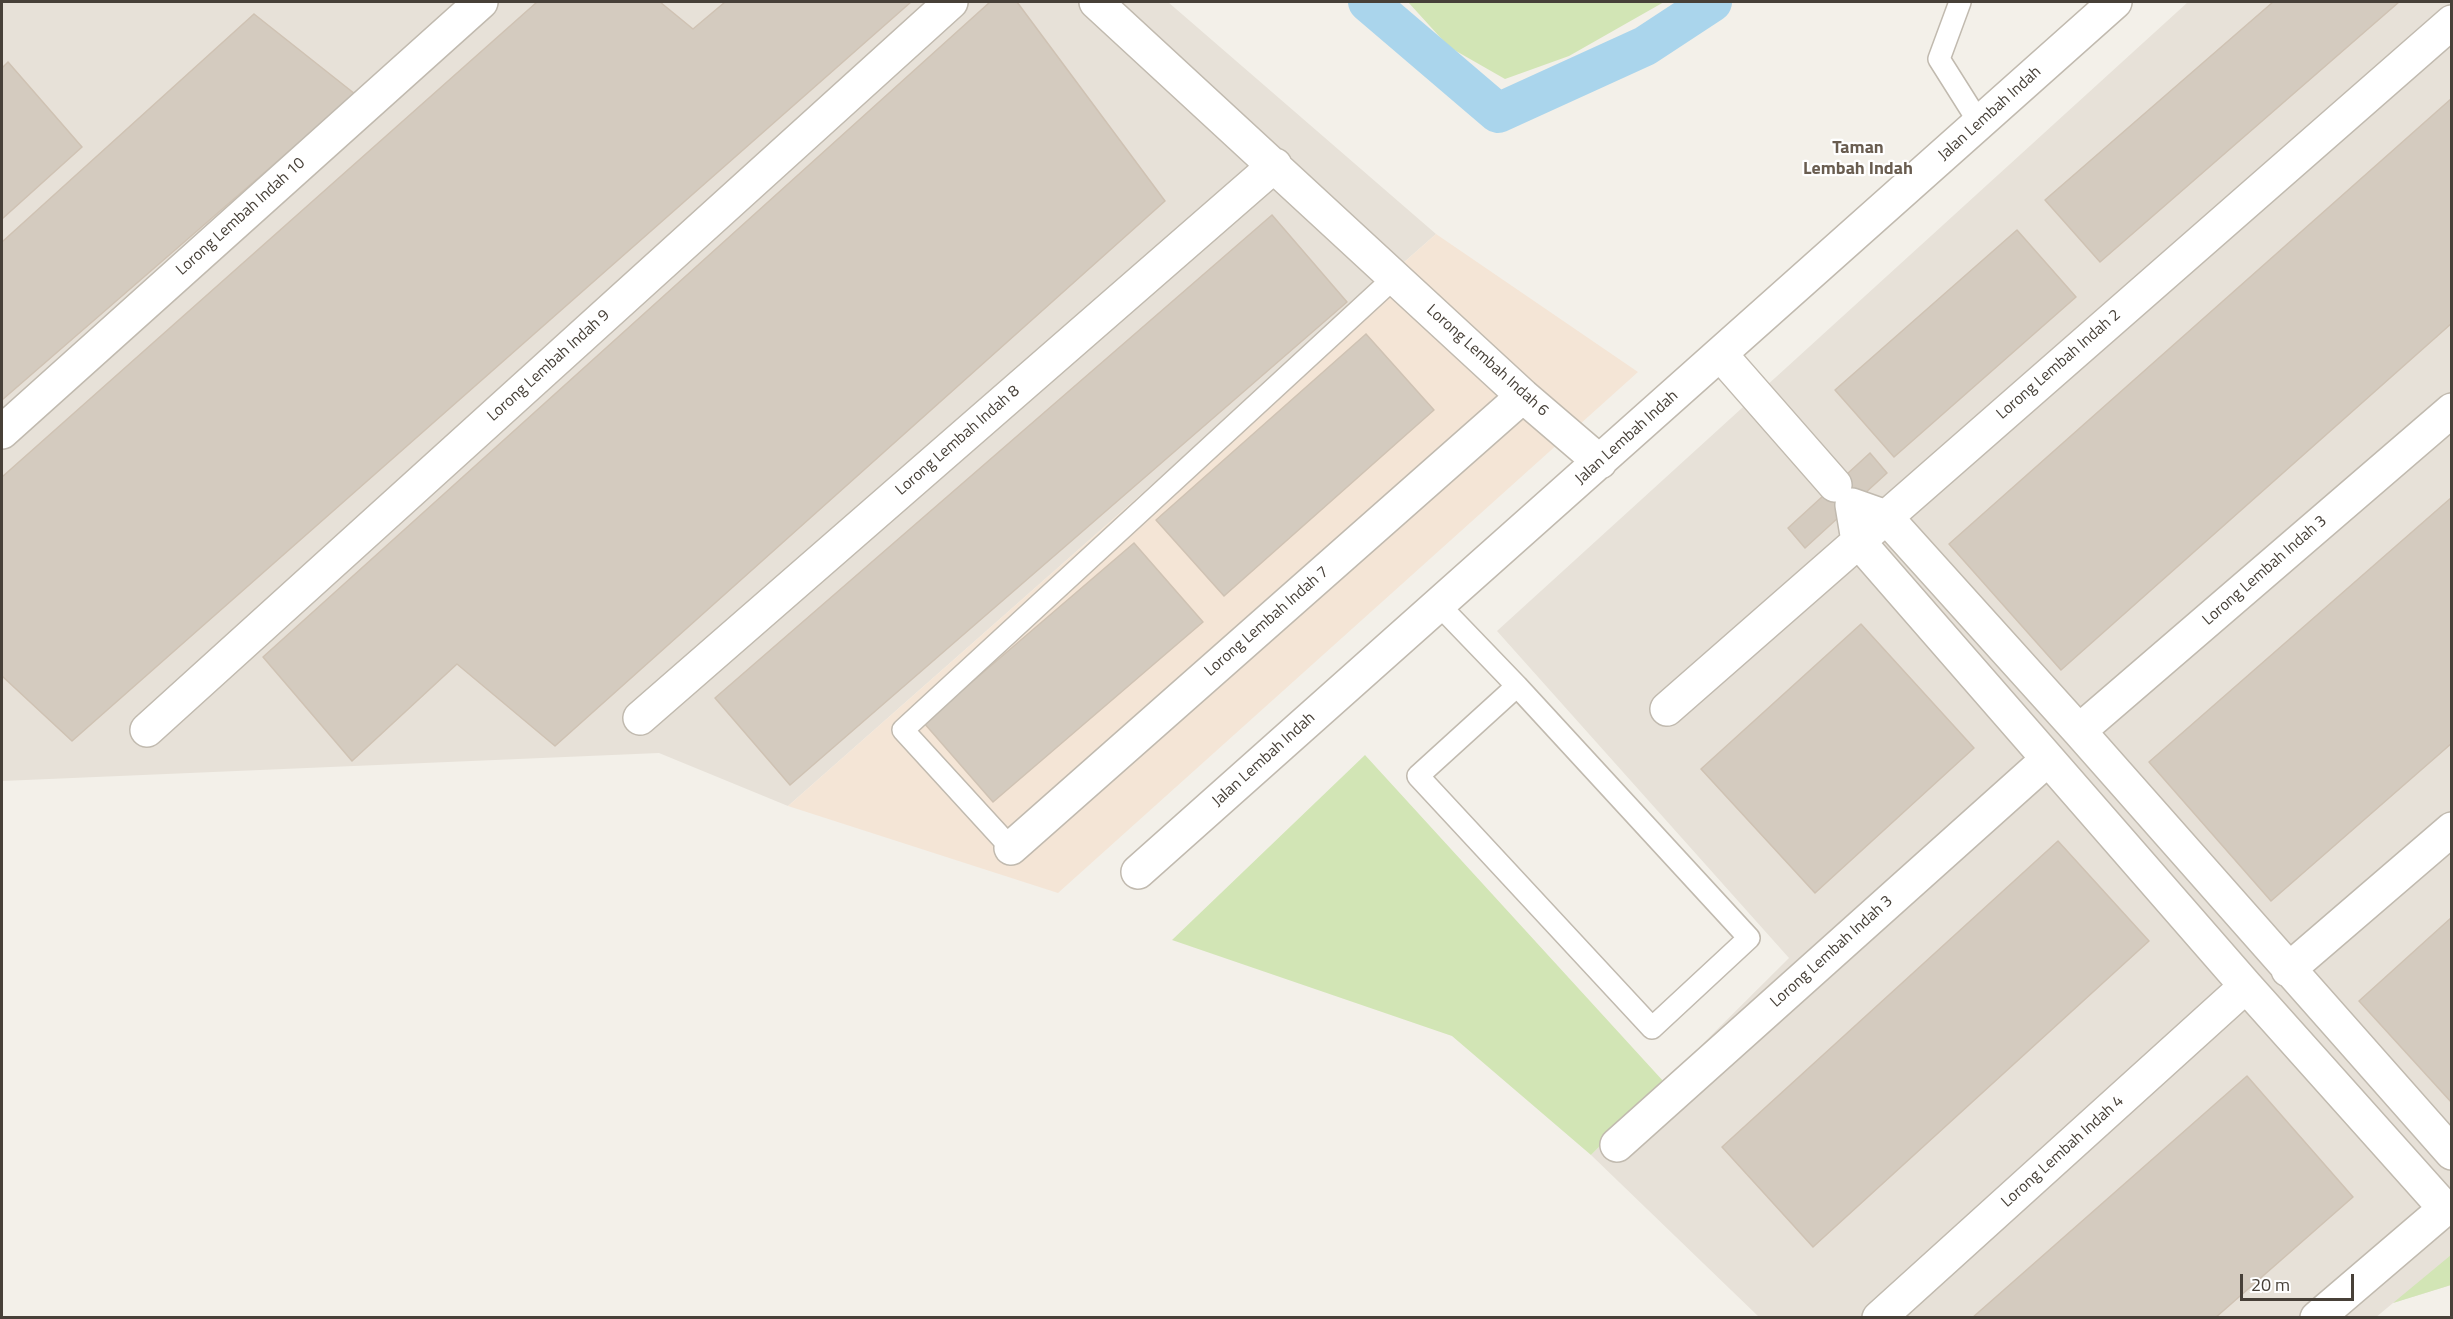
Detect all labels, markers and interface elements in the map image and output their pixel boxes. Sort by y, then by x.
street label: Jalan Lembah Indah [1935,63,2045,165]
district label: Taman Lembah Indah [1803,138,1913,180]
street label: Lorong Lembah Indah 10 [173,154,309,280]
street label: Lorong Lembah Indah 6 [1422,301,1552,421]
street label: Lorong Lembah Indah 9 [484,306,614,426]
street label: Lorong Lembah Indah 2 [1993,306,2125,424]
street label: Lorong Lembah Indah 8 [892,382,1024,500]
street label: Jalan Lembah Indah [1572,387,1682,489]
street label: Lorong Lembah Indah 3 [2199,512,2331,630]
street label: Lorong Lembah Indah 7 [1201,563,1333,681]
street label: Jalan Lembah Indah [1209,709,1319,811]
street label: Lorong Lembah Indah 3 [1767,892,1897,1012]
street label: Lorong Lembah Indah 4 [1998,1092,2128,1212]
scale bar [2243,1262,2357,1300]
text: 20 m [2251,1271,2290,1298]

